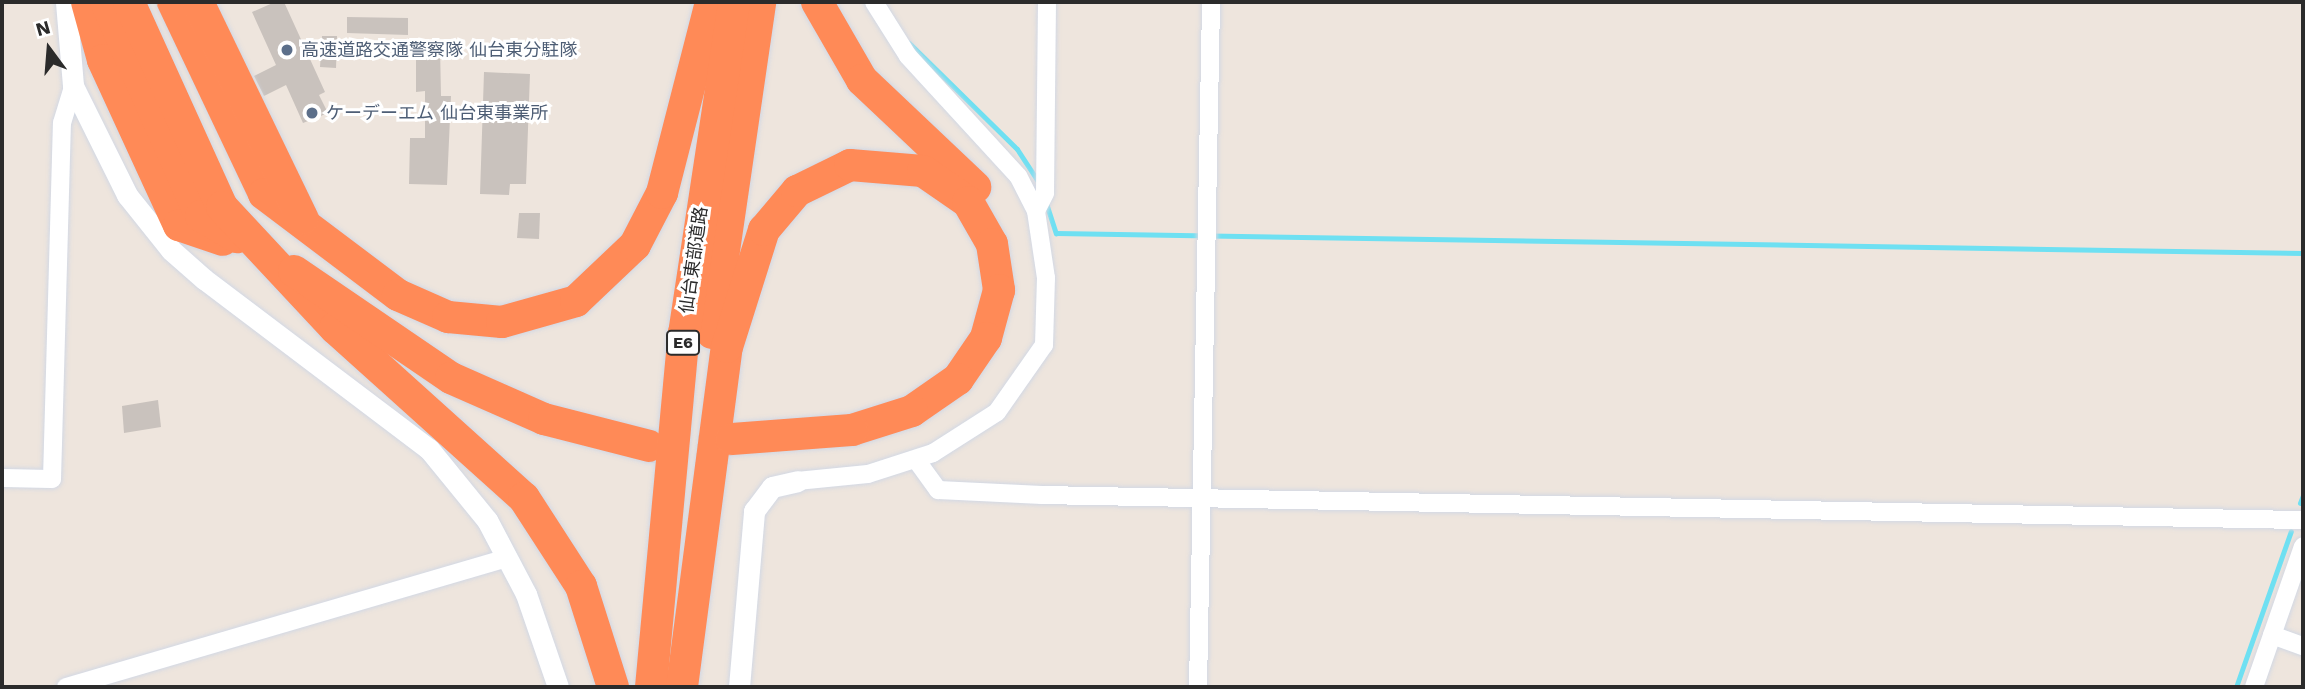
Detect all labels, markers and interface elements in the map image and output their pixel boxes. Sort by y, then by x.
north arrow [14,14,84,84]
text: N [33,15,53,41]
place label: 高速道路交通警察隊 仙台東分駐隊 [301,39,577,61]
marker: 高速道路交通警察隊 仙台東分駐隊 [279,42,295,58]
place label: ケーデーエム 仙台東事業所 [326,102,548,124]
marker: ケーデーエム 仙台東事業所 [304,105,320,121]
street label: 仙台東部道路 [676,205,712,315]
road number: E6 [666,330,700,356]

